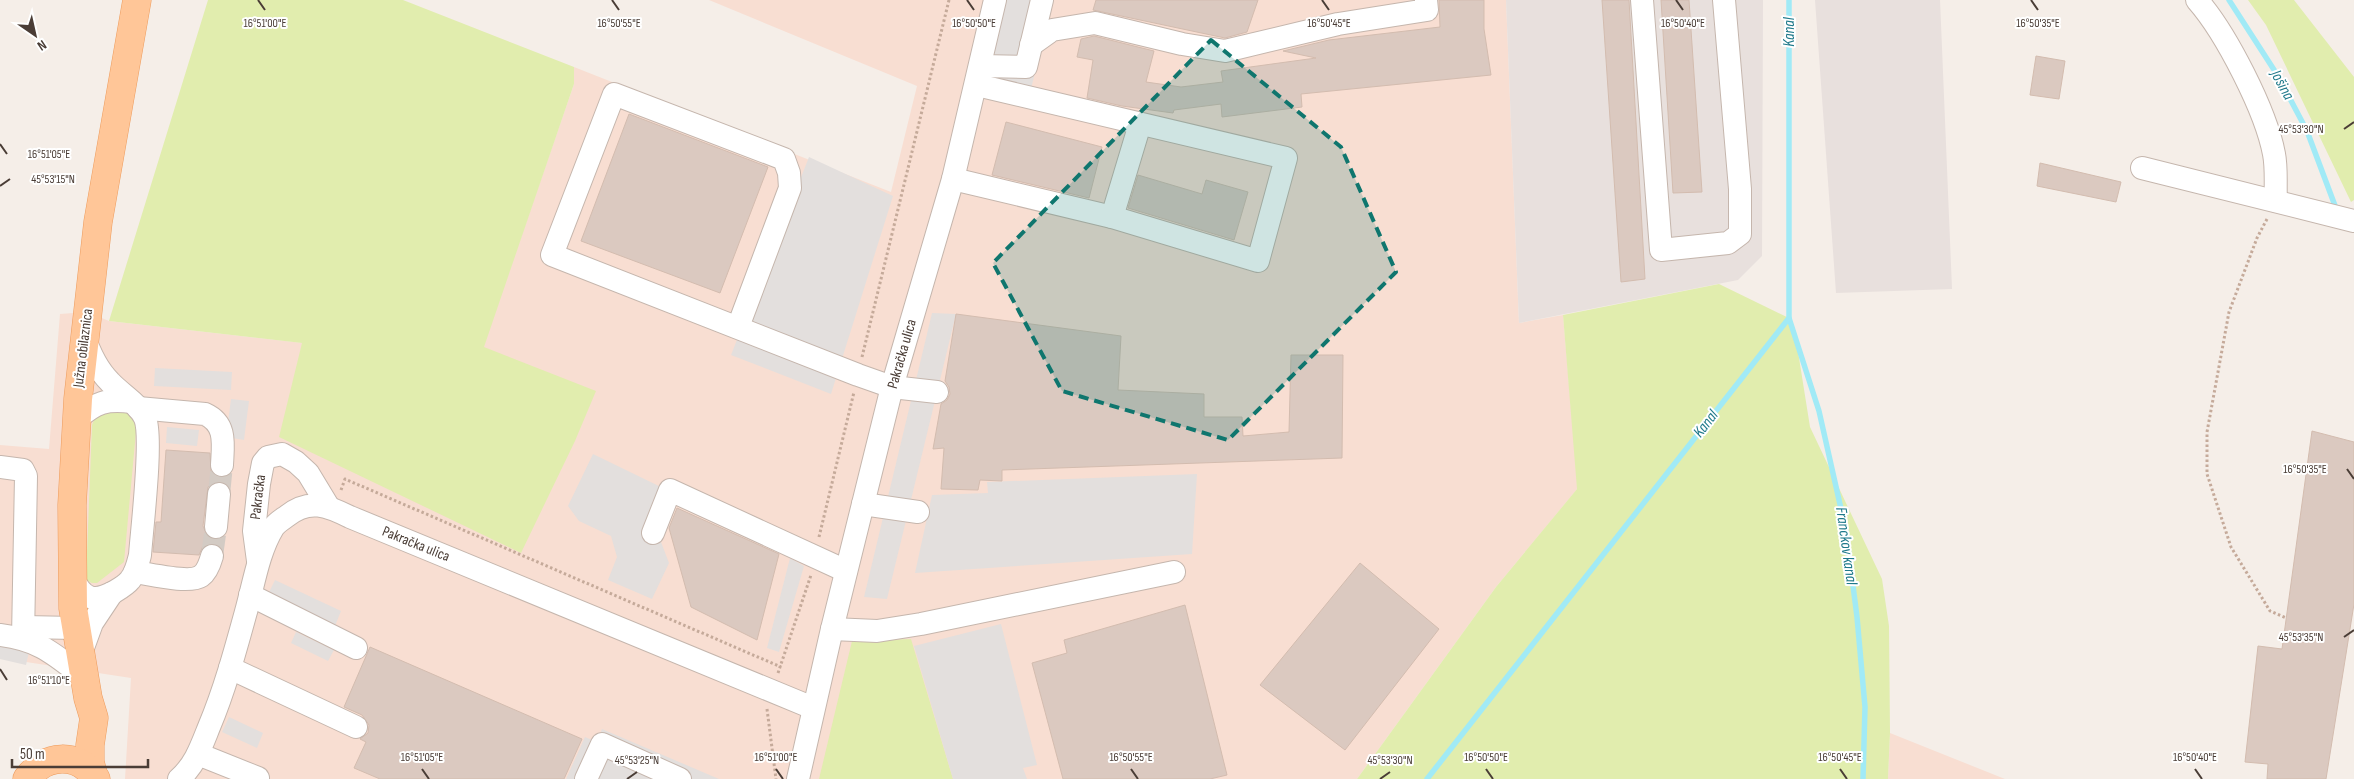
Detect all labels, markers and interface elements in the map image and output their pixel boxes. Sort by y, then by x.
north arrow [10,10,60,60]
text: 16°51'00"E [244,16,286,31]
text: 16°50'55"E [597,16,641,31]
text: 16°50'50"E [952,16,996,31]
text: 16°50'45"E [1307,16,1351,31]
text: 16°50'40"E [1661,16,1705,31]
water label: Kanal [1780,16,1799,47]
text: 16°50'35"E [2016,16,2060,31]
text: N [34,36,50,55]
water label: Jošina [2266,66,2298,104]
text: 45°53'30"N [2278,122,2324,137]
text: 16°51'05"E [28,147,70,162]
text: 45°53'15"N [31,172,75,187]
street label: Južna obilaznica [69,307,97,390]
street label: Pakračka ulica [883,317,921,391]
water label: Kanal [1689,406,1723,441]
text: 16°50'35"E [2283,462,2327,477]
street label: Pakračka [246,473,270,520]
water label: Franckov kanal [1831,506,1861,587]
street label: Pakračka ulica [379,522,453,566]
text: 45°53'35"N [2279,630,2323,645]
text: 16°51'10"E [28,673,70,688]
scale bar [12,736,149,768]
text: 50 m [20,745,45,764]
text: 16°51'05"E [401,750,443,765]
text: 16°51'00"E [755,750,797,765]
text: 16°50'55"E [1109,750,1153,765]
text: 16°50'50"E [1464,750,1508,765]
text: 16°50'45"E [1818,750,1862,765]
text: 16°50'40"E [2173,750,2217,765]
text: 45°53'25"N [615,753,659,768]
text: 45°53'30"N [1367,753,1413,768]

